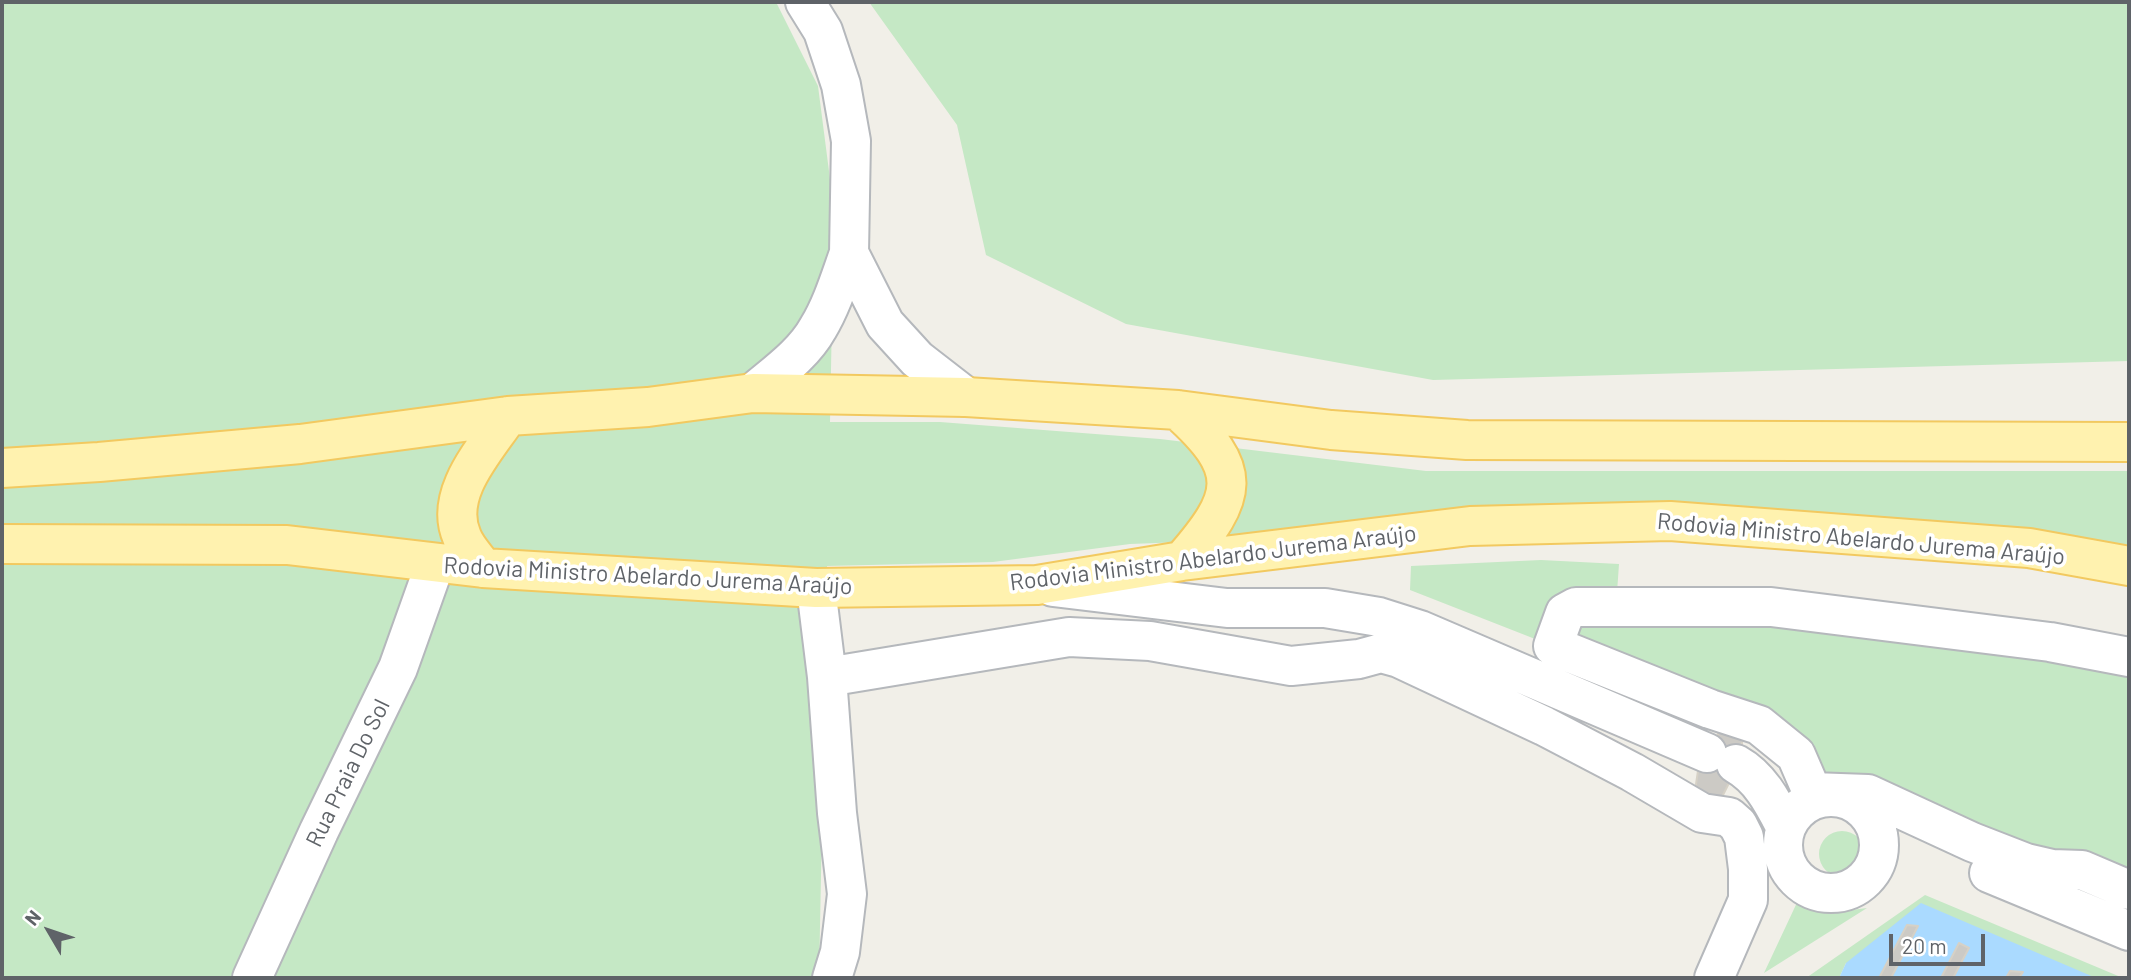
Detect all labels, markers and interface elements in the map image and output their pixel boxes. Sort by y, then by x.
street label: Rodovia Ministro Abelardo Jurema Araújo [1656,507,2066,571]
street label: Rodovia Ministro Abelardo Jurema Araújo [1008,519,1418,597]
street label: Rodovia Ministro Abelardo Jurema Araújo [443,552,853,600]
street label: Rua Praia Do Sol [300,694,396,852]
north arrow [14,896,84,966]
text: N [19,905,45,930]
scale bar [1893,920,1989,964]
text: 20 m [1902,933,1947,958]

